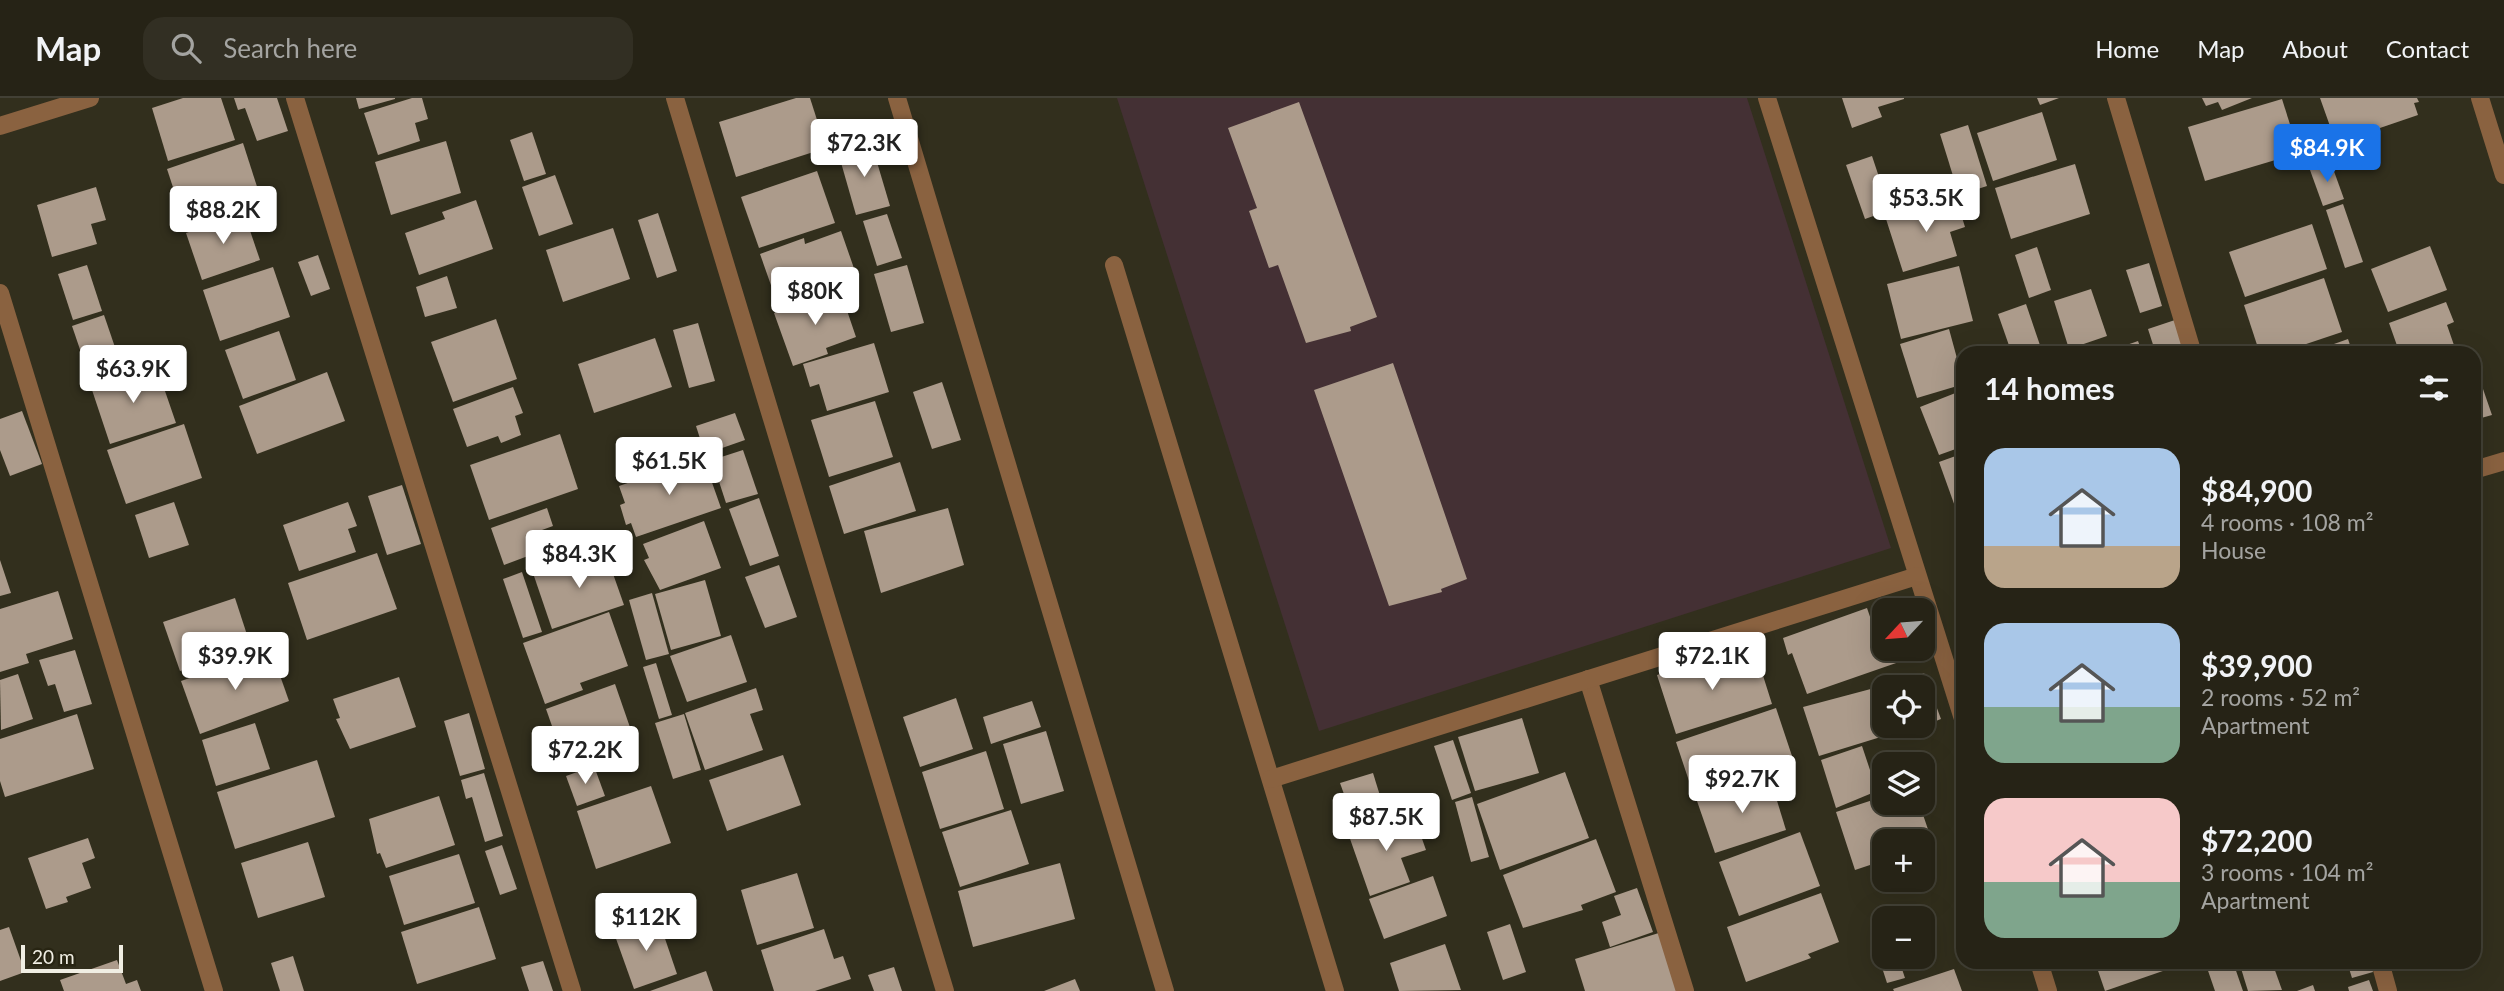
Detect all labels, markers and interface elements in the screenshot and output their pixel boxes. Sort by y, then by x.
search box [143,17,633,80]
text: Map [35,28,101,68]
icon: search [167,29,205,67]
text: Search here [223,32,357,64]
text: Home [2095,34,2159,63]
text: Map [2197,34,2245,63]
text: About [2283,34,2348,63]
text: Contact [2386,34,2469,63]
pin: $72.3K [807,120,921,179]
pin: $84.9K [2270,125,2384,184]
text: $72.3K [827,128,901,156]
text: $84.9K [2290,133,2364,161]
pin: $53.5K [1869,174,1983,234]
text: $53.5K [1889,183,1963,211]
pin: $88.2K [166,186,280,246]
text: $88.2K [186,195,260,223]
pin: $80K [774,268,856,327]
text: $80K [787,276,843,304]
pin: $63.9K [76,345,190,405]
text: $63.9K [96,354,170,382]
icon: filters [2415,369,2453,407]
text: 14 homes [1984,370,2115,406]
pin: $61.5K [612,438,726,497]
text: $61.5K [632,446,706,474]
text: $84,900 [2201,472,2312,508]
icon: home [2040,476,2124,560]
text: 4 rooms · 108 m² [2201,508,2373,536]
pin: $84.3K [522,531,636,590]
text: House [2201,536,2266,564]
text: $84.3K [542,539,616,567]
north arrow [1872,598,1936,662]
map controls [1872,598,1935,969]
pin: $39.9K [178,632,292,692]
pin: $72.1K [1655,632,1769,692]
text: $39.9K [198,641,272,669]
text: $72.1K [1675,641,1749,669]
text: $39,900 [2201,647,2312,683]
icon: home [2040,651,2124,735]
button: locate [1872,675,1935,738]
text: 2 rooms · 52 m² [2201,683,2360,711]
text: Apartment [2201,711,2309,739]
pin: $72.2K [528,726,642,786]
text: $72.2K [548,735,622,763]
button: layers [1872,752,1935,815]
pin: $92.7K [1685,756,1799,815]
text: $92.7K [1705,764,1779,792]
pin: $87.5K [1329,794,1443,853]
text: $87.5K [1349,802,1423,830]
text: $72,200 [2201,822,2312,858]
icon: home [2040,826,2124,910]
button: + [1872,829,1935,892]
text: 3 rooms · 104 m² [2201,858,2373,886]
text: Apartment [2201,886,2309,914]
pin: $112K [597,894,695,953]
text: $112K [611,902,681,930]
button: − [1872,906,1935,969]
scale bar [21,942,122,974]
text: 20 m [32,945,75,968]

